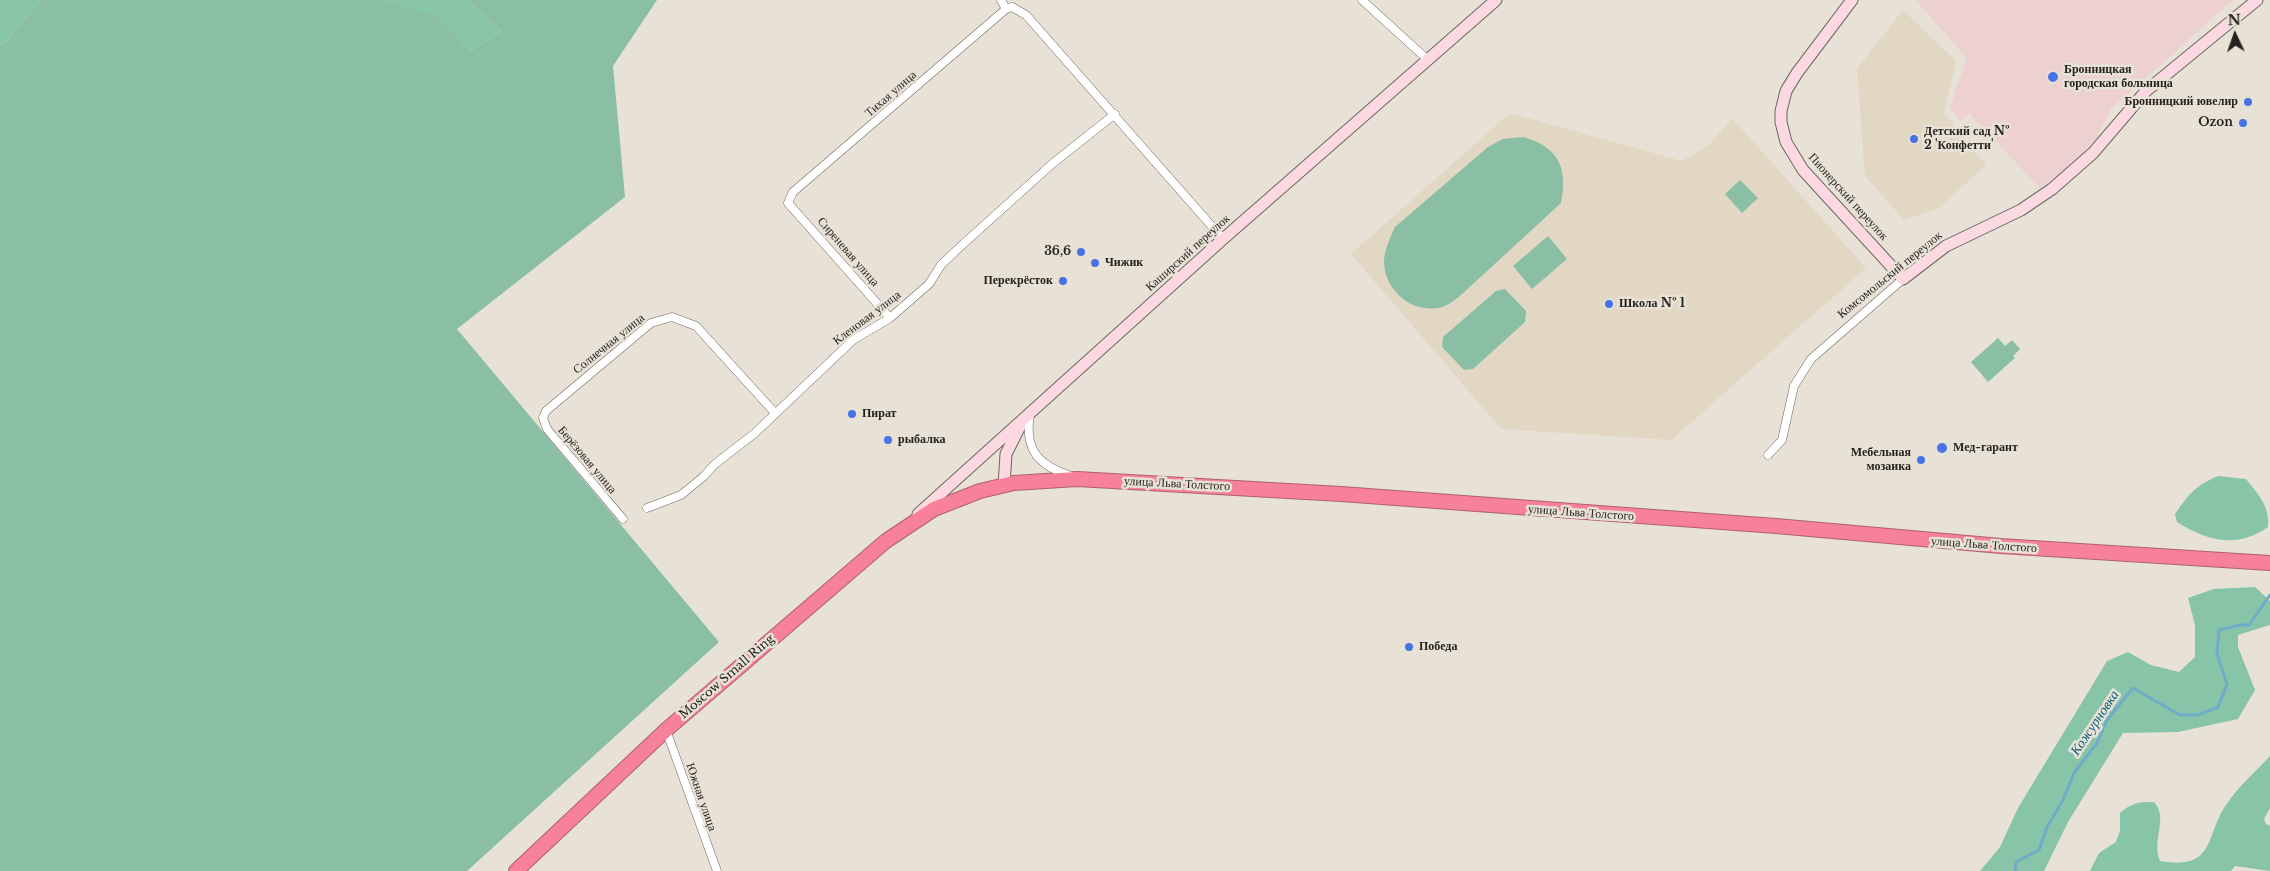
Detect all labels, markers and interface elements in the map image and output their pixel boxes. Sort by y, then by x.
north arrow [2210,10,2260,60]
text: N [2227,11,2241,29]
place label: Бронницкая городская больница [2064,63,2173,91]
street label: Тихая улица [862,68,920,120]
marker: Бронницкая городская больница [2046,70,2060,84]
place label: Бронницкий ювелир [2125,95,2238,109]
marker: Бронницкий ювелир [2242,96,2254,108]
place label: Ozon [2198,116,2233,130]
marker: Ozon [2237,117,2249,129]
place label: Детский сад № 2 'Конфетти' [1924,125,2010,153]
marker: Детский сад № 2 'Конфетти' [1908,133,1920,145]
street label: Пионерский переулок [1805,150,1891,244]
street label: Каширский переулок [1143,211,1233,295]
street label: Сиреневая улица [814,214,882,290]
street label: Комсомольский переулок [1835,228,1945,322]
place label: 36,6 [1044,245,1071,259]
marker: 36,6 [1075,246,1087,258]
place label: Чижик [1105,256,1143,270]
marker: Чижик [1089,257,1101,269]
place label: Перекрёсток [983,274,1053,288]
marker: Перекрёсток [1057,275,1069,287]
street label: Кленовая улица [830,288,904,348]
place label: Школа № 1 [1619,297,1685,311]
marker: Школа № 1 [1603,298,1615,310]
street label: Солнечная улица [570,311,648,377]
place label: Пират [862,407,897,421]
marker: Пират [846,408,858,420]
street label: Берёзовая улица [555,423,619,497]
place label: рыбалка [898,433,946,447]
marker: рыбалка [882,434,894,446]
marker: Мед-гарант [1935,441,1949,455]
place label: Мед-гарант [1953,441,2018,455]
place label: Мебельная мозаика [1851,446,1911,474]
marker: Мебельная мозаика [1915,454,1927,466]
street label: улица Льва Толстого [1124,474,1230,494]
street label: улица Льва Толстого [1527,502,1635,524]
street label: улица Льва Толстого [1930,534,2038,556]
street label: Moscow Small Ring [677,632,777,722]
place label: Победа [1419,640,1457,654]
marker: Победа [1403,641,1415,653]
water label: Кожурновка [2067,687,2123,759]
street label: Южная улица [683,761,719,833]

